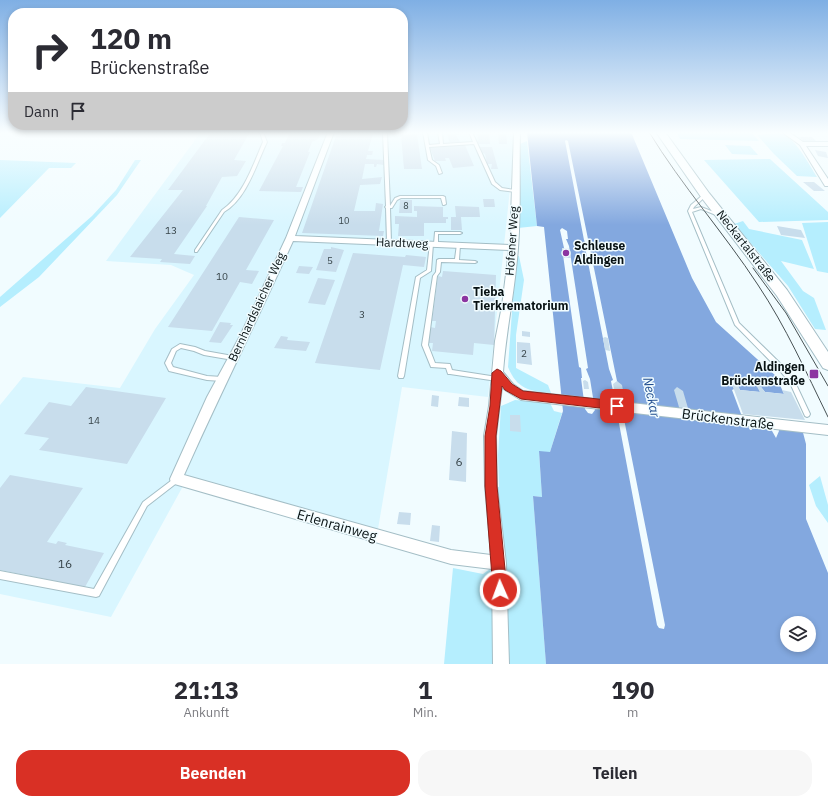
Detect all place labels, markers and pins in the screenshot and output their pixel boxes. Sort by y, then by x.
place label: Schleuse Aldingen [574,238,625,267]
marker: Schleuse Aldingen [561,248,571,258]
place label: Tieba Tierkrematorium [473,284,568,313]
marker: Tieba Tierkrematorium [460,294,470,304]
place label: Aldingen Brückenstraße [721,359,805,388]
marker: Aldingen Brückenstraße [808,368,820,380]
pin [600,389,634,423]

